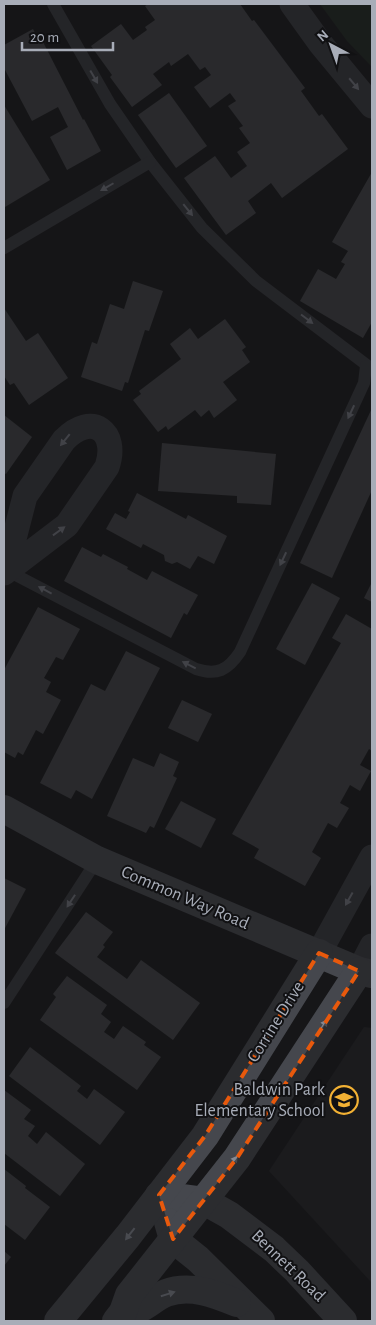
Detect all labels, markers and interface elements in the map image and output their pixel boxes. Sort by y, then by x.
scale bar [22,20,114,52]
north arrow [306,20,356,70]
text: N [315,27,331,44]
text: 20 m [30,30,59,45]
one-way arrow [90,70,99,83]
one-way arrow [348,77,359,90]
one-way arrow [101,182,114,191]
one-way arrow [182,203,193,216]
one-way arrow [300,314,314,324]
one-way arrow [347,405,355,419]
one-way arrow [59,433,71,445]
one-way arrow [52,525,65,536]
one-way arrow [279,552,287,566]
one-way arrow [38,586,52,594]
one-way arrow [182,661,196,669]
street label: Common Way Road [119,863,251,933]
one-way arrow [345,892,353,907]
one-way arrow [66,894,75,907]
street label: Corrine Drive [244,978,308,1066]
one-way arrow [318,1020,327,1033]
place label: Baldwin Park Elementary School [195,1081,326,1120]
school or university icon: Baldwin Park Elementary School [329,1085,359,1115]
one-way arrow [228,1155,238,1169]
one-way arrow [125,1227,135,1240]
street label: Bennett Road [248,1227,328,1305]
one-way arrow [160,1289,175,1297]

